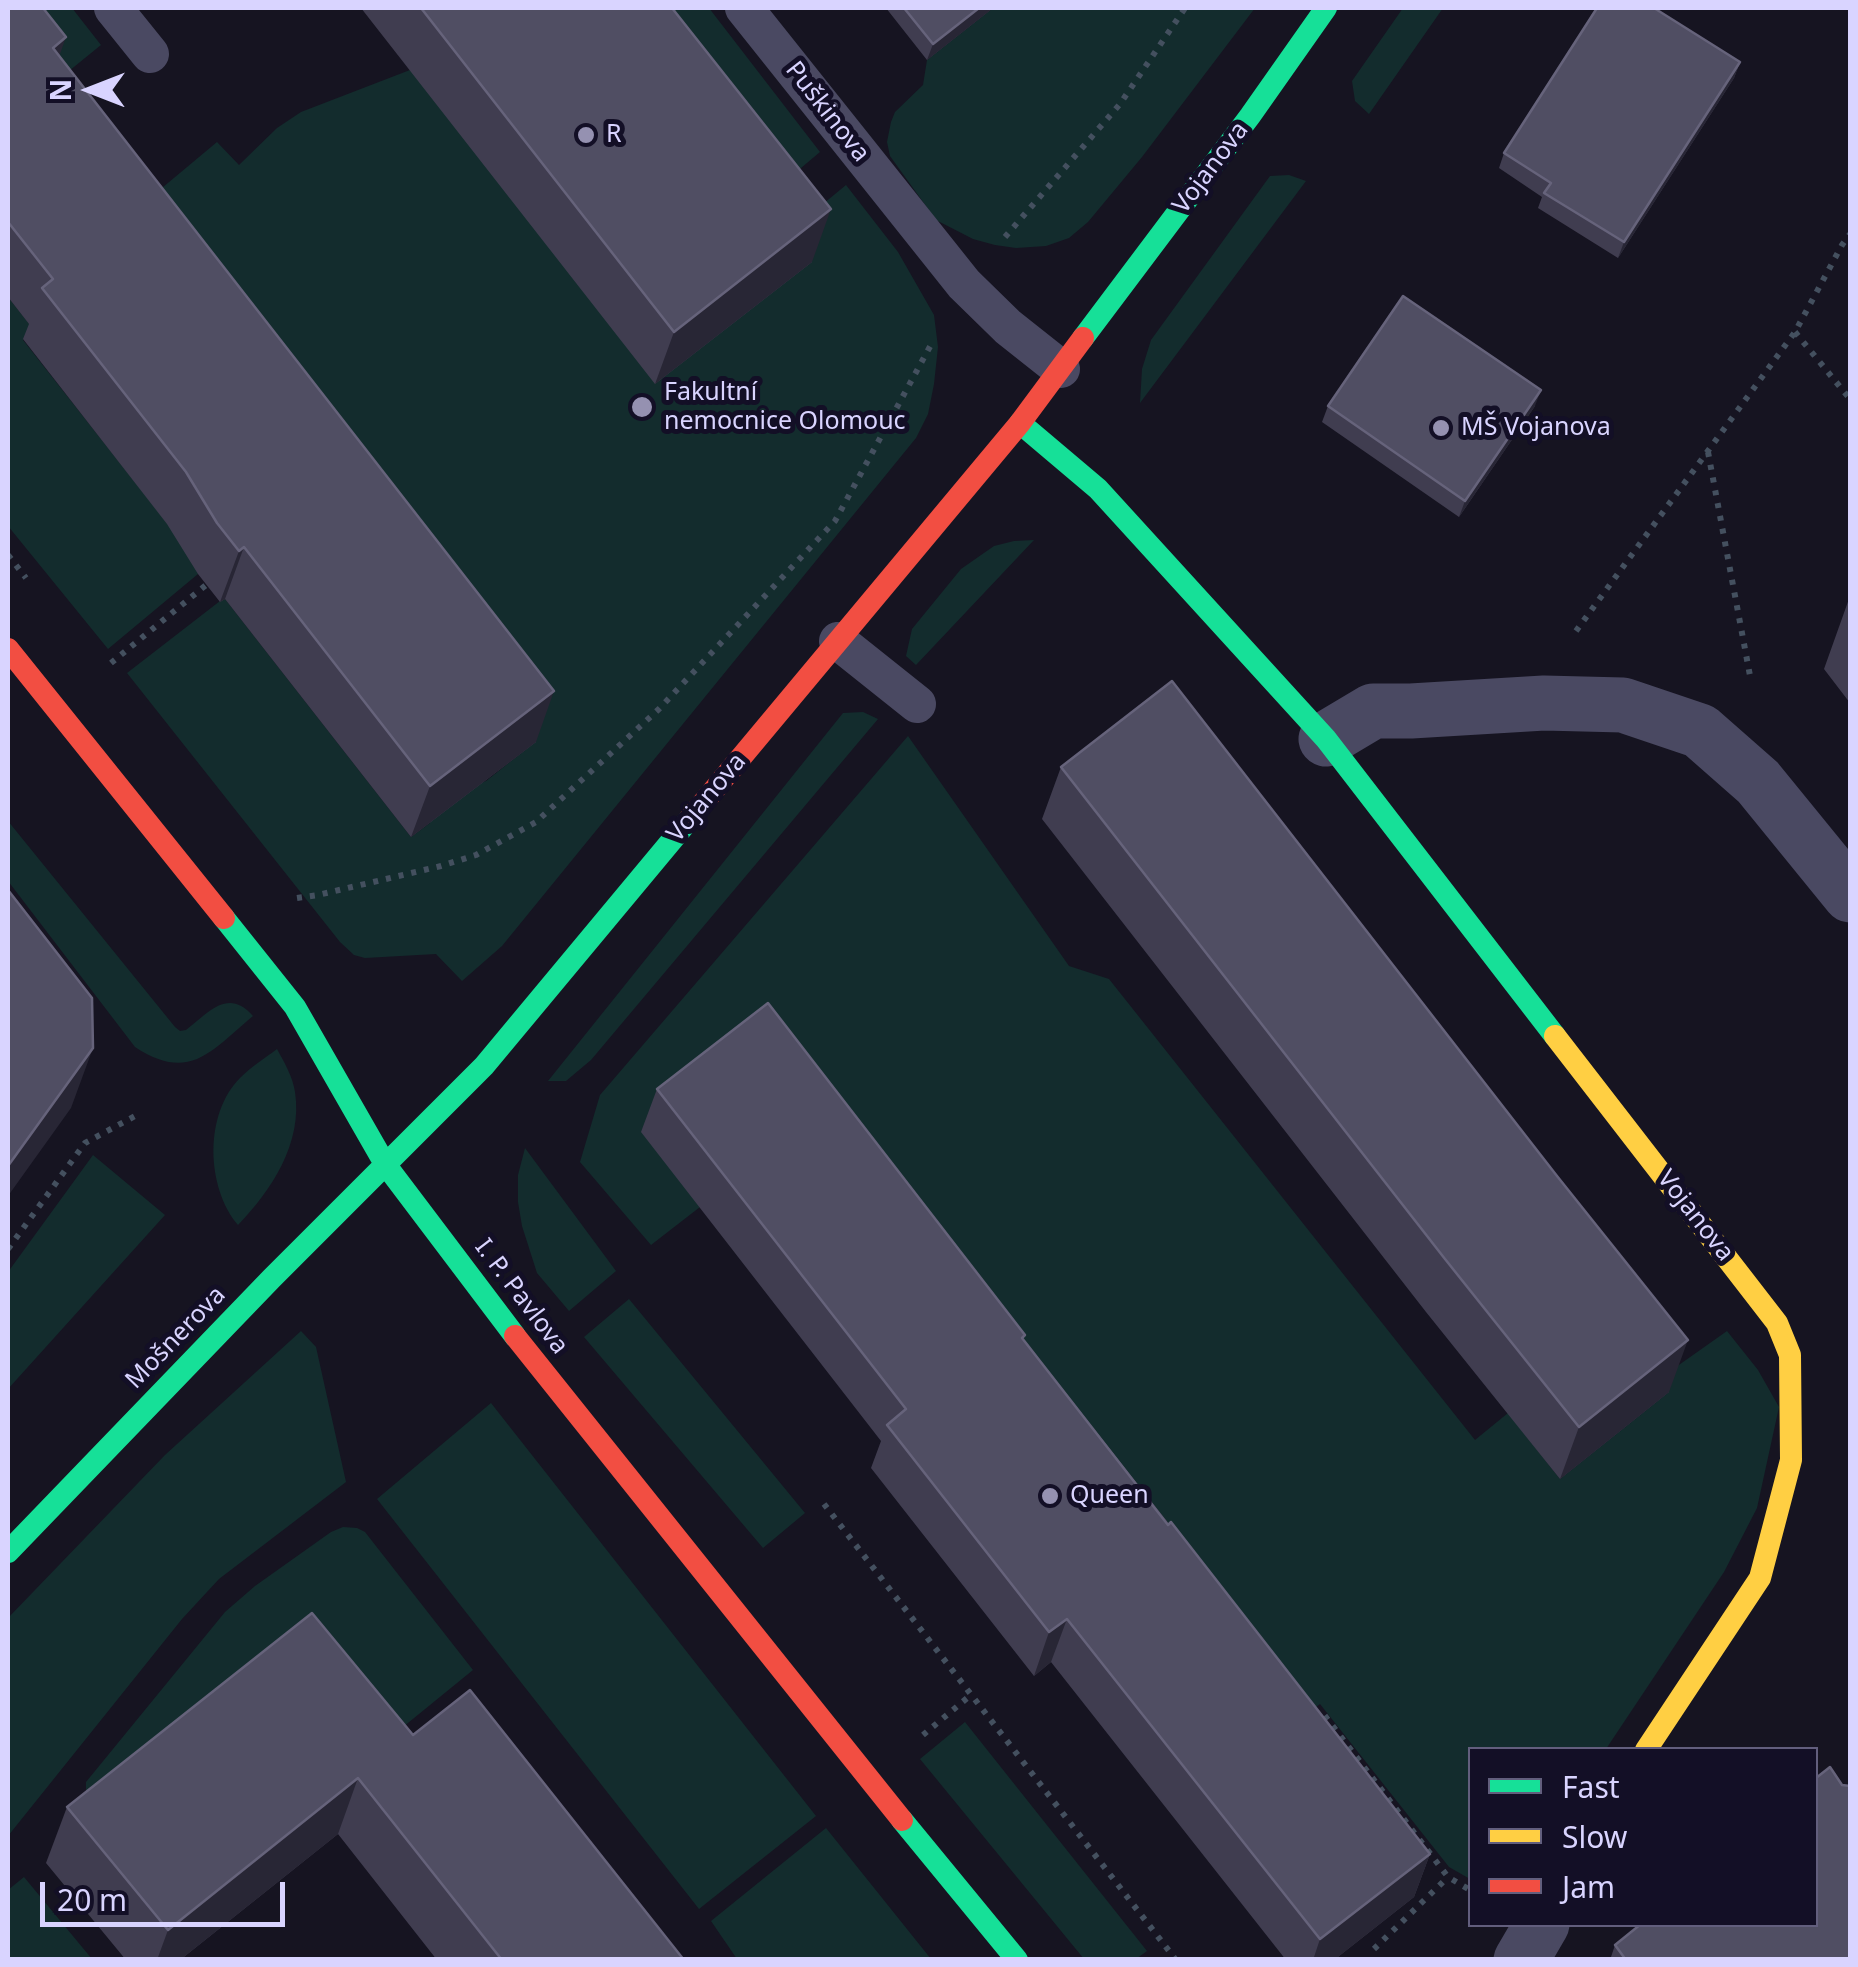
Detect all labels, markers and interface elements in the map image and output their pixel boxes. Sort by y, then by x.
north arrow [40,40,140,140]
street label: Puškinova [779,56,875,168]
text: N [41,79,79,101]
street label: Vojanova [1167,116,1255,220]
place label: R [606,120,622,150]
marker: R [575,124,597,146]
place label: Fakultní nemocnice Olomouc [664,378,906,437]
marker: Fakultní nemocnice Olomouc [629,394,655,420]
place label: MŠ Vojanova [1461,413,1611,443]
marker: MŠ Vojanova [1430,417,1452,439]
street label: Vojanova [661,747,753,849]
street label: Vojanova [1650,1165,1740,1267]
street label: I. P. Pavlova [468,1234,574,1360]
street label: Mošnerova [120,1281,232,1395]
place label: Queen [1070,1481,1149,1511]
marker: Queen [1039,1485,1061,1507]
legend [1468,1747,1818,1927]
text: Fast [1562,1766,1620,1807]
text: Slow [1562,1816,1627,1857]
scale bar [45,1862,290,1924]
text: Jam [1562,1866,1615,1907]
text: 20 m [57,1879,127,1920]

